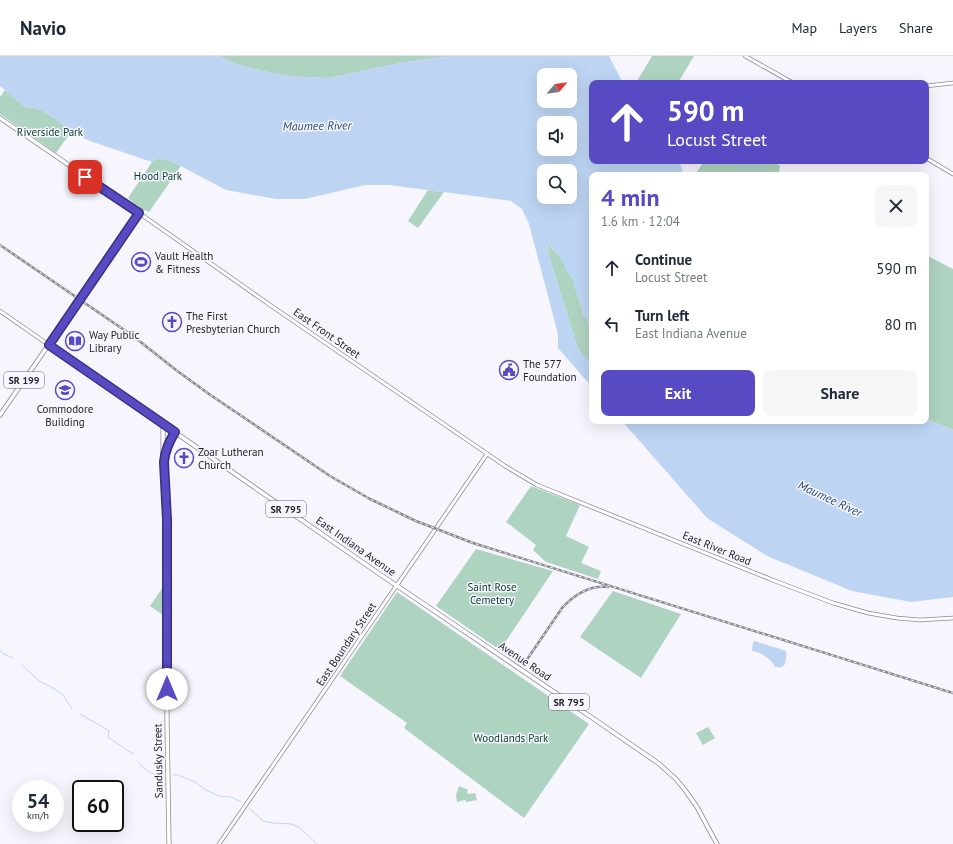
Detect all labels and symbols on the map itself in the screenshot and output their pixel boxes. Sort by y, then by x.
north arrow [537,68,577,108]
water label: Maumee River [282,117,353,134]
park label: Riverside Park [17,125,84,139]
pin [68,160,102,194]
park label: Hood Park [134,169,183,183]
place label: Vault Health & Fitness [154,249,213,276]
sports icon: Vault Health & Fitness [130,251,152,273]
street label: East Front Street [291,305,363,361]
place label: The First Presbyterian Church [186,309,280,336]
church icon: The First Presbyterian Church [161,311,183,333]
place label: Way Public Library [89,328,140,355]
library icon: Way Public Library [64,330,86,352]
place label: The 577 Foundation [523,357,577,384]
public building icon: The 577 Foundation [498,359,520,381]
road number: SR 199 [4,372,44,388]
school or university icon: Commodore Building [54,379,76,401]
place label: Commodore Building [37,402,94,429]
place label: Zoar Lutheran Church [198,445,263,472]
church icon: Zoar Lutheran Church [173,447,195,469]
water label: Maumee River [796,477,866,520]
road number: SR 795 [266,501,306,517]
street label: East Indiana Avenue [313,513,399,579]
street label: East River Road [681,528,753,568]
park label: Saint Rose Cemetery [467,580,517,607]
street label: East Boundary Street [313,599,379,688]
street label: Avenue Road [496,638,554,684]
position arrow [146,668,188,710]
road number: SR 795 [549,694,589,710]
street label: Sandusky Street [150,723,166,798]
park label: Woodlands Park [474,731,549,745]
speed limit sign: 60 [72,780,124,832]

